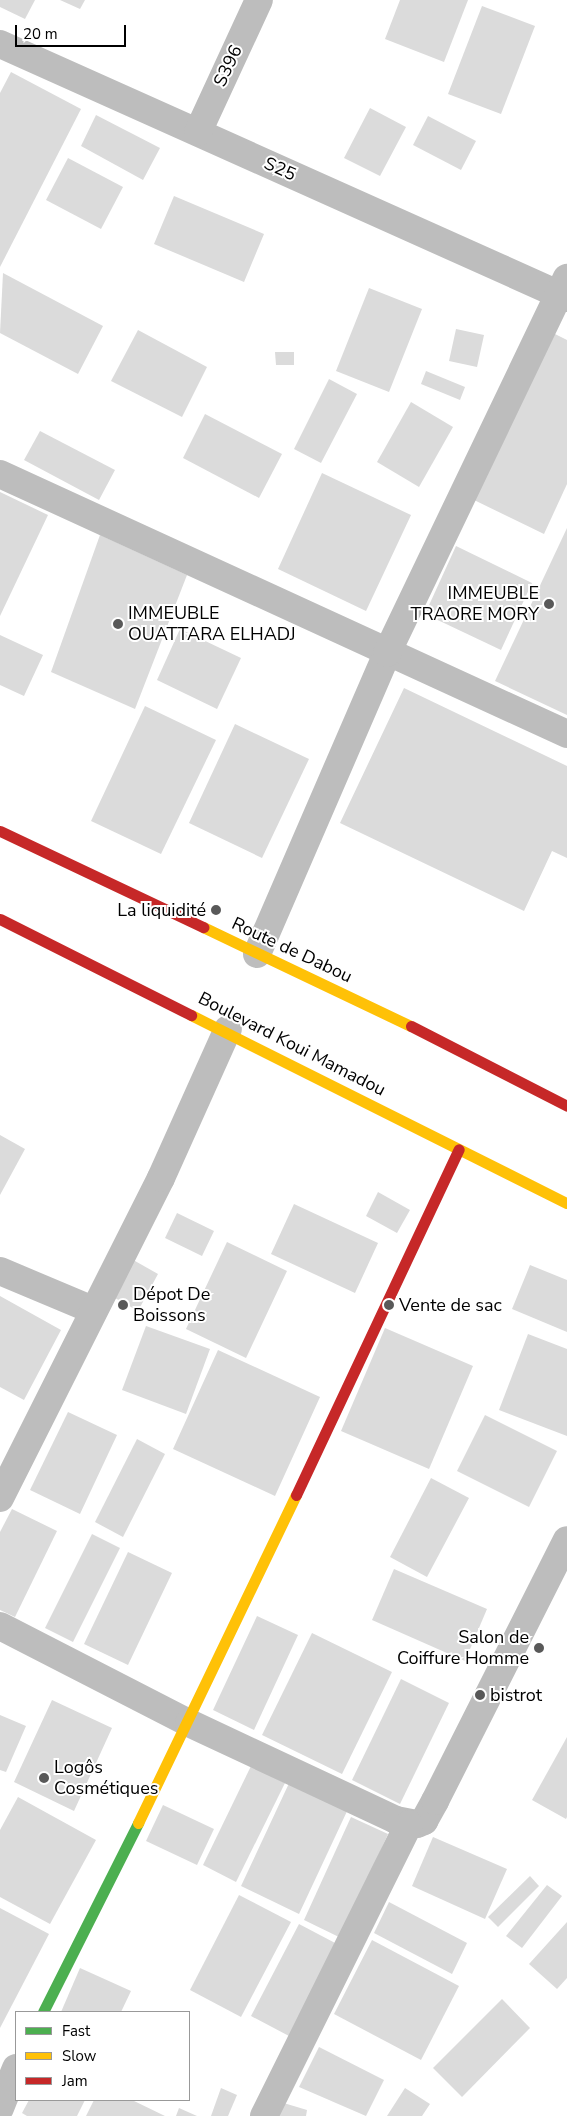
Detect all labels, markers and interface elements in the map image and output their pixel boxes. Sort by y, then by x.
scale bar [18,15,129,47]
text: 20 m [23,24,58,44]
street label: S396 [209,42,247,90]
street label: S25 [261,152,299,186]
place label: IMMEUBLE TRAORE MORY [411,583,539,626]
marker: IMMEUBLE TRAORE MORY [543,598,555,610]
place label: IMMEUBLE OUATTARA ELHADJ [128,603,295,646]
marker: IMMEUBLE OUATTARA ELHADJ [112,618,124,630]
place label: La liquidité [117,899,206,921]
marker: La liquidité [210,904,222,916]
street label: Route de Dabou [228,913,356,987]
street label: Boulevard Koui Mamadou [195,987,389,1101]
place label: Dépot De Boissons [133,1284,210,1326]
place label: Vente de sac [399,1294,502,1316]
marker: Dépot De Boissons [117,1299,129,1311]
marker: Vente de sac [383,1299,395,1311]
place label: Salon de Coiffure Homme [397,1627,529,1670]
marker: Salon de Coiffure Homme [533,1642,545,1654]
place label: bistrot [490,1684,542,1706]
marker: bistrot [474,1689,486,1701]
place label: Logôs Cosmétiques [54,1757,158,1800]
marker: Logôs Cosmétiques [38,1772,50,1784]
legend [15,2011,190,2101]
text: Fast [62,2021,90,2041]
text: Slow [62,2046,96,2066]
text: Jam [62,2071,88,2091]

